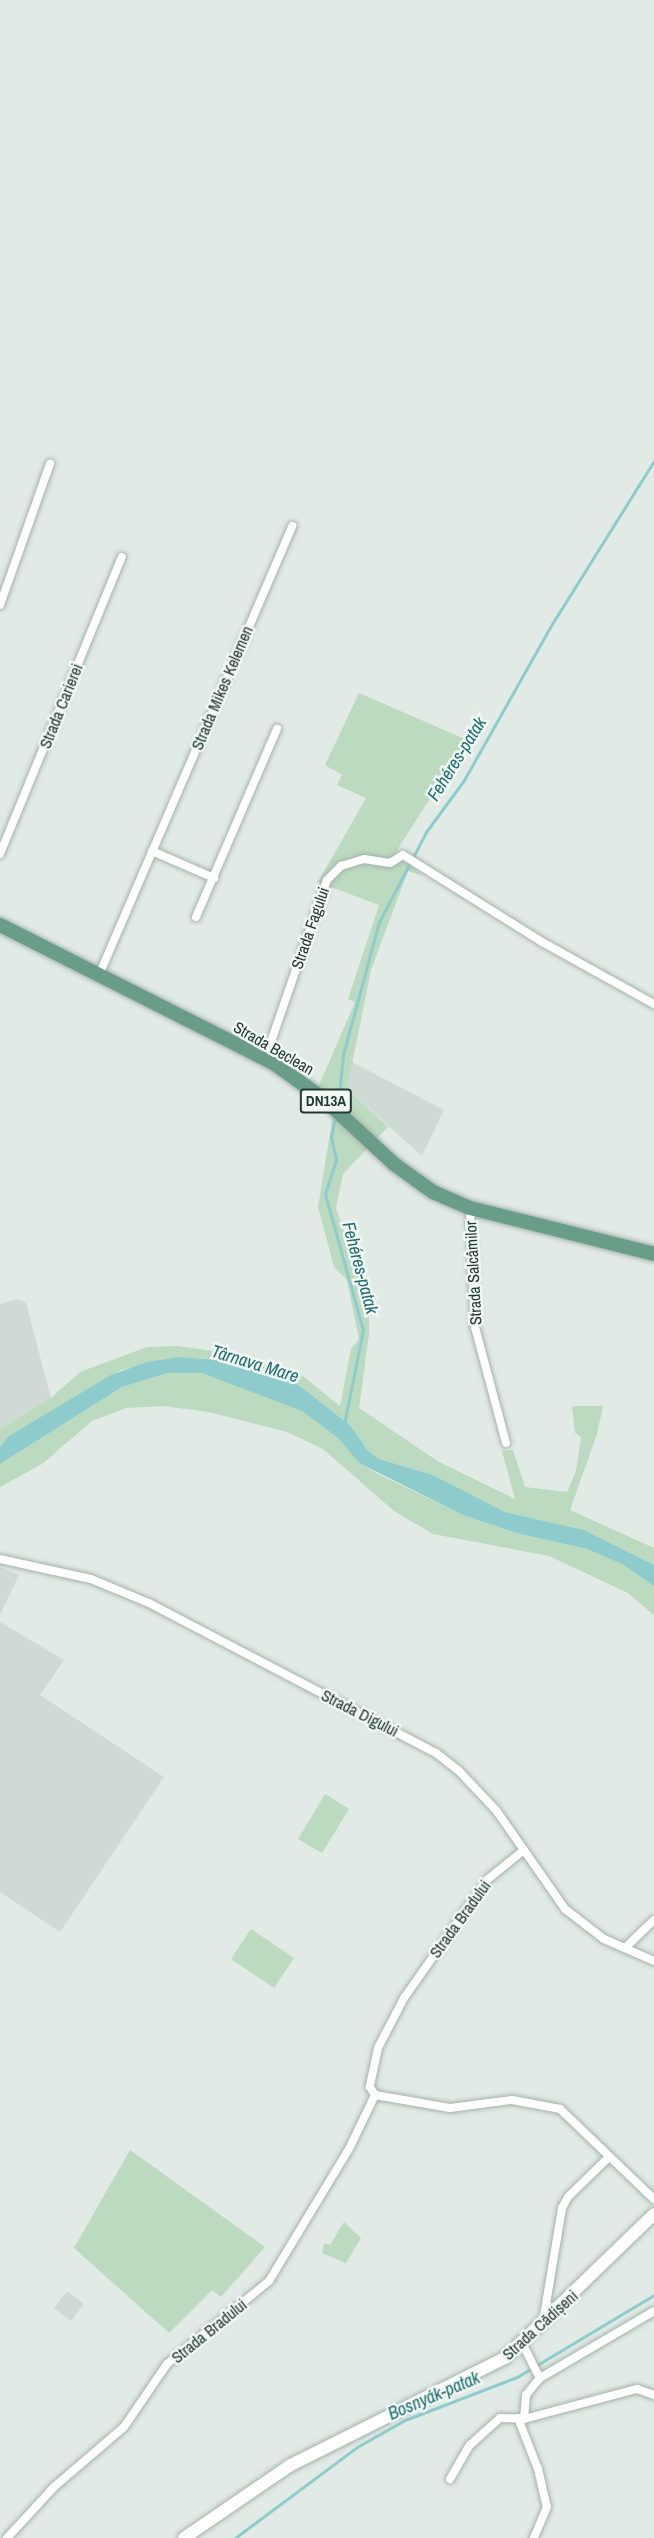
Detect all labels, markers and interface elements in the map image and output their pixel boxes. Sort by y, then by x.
street label: Strada Mikes Kelemen [187,623,257,753]
street label: Strada Carierei [35,661,87,751]
water label: Fehéres-patak [423,713,491,805]
street label: Strada Fagului [287,884,333,972]
street label: Strada Beclean [230,1017,318,1079]
road number: DN13A [299,1089,353,1113]
water label: Fehéres-patak [337,1220,383,1316]
street label: Strada Salcâmilor [461,1220,485,1326]
water label: Târnava Mare [209,1340,301,1388]
street label: Strada Digului [318,1685,402,1741]
street label: Strada Bradului [425,1876,495,1962]
street label: Strada Cădișeni [498,2286,582,2364]
street label: Strada Bradului [168,2295,250,2367]
water label: Bosnyák-patak [385,2367,483,2425]

